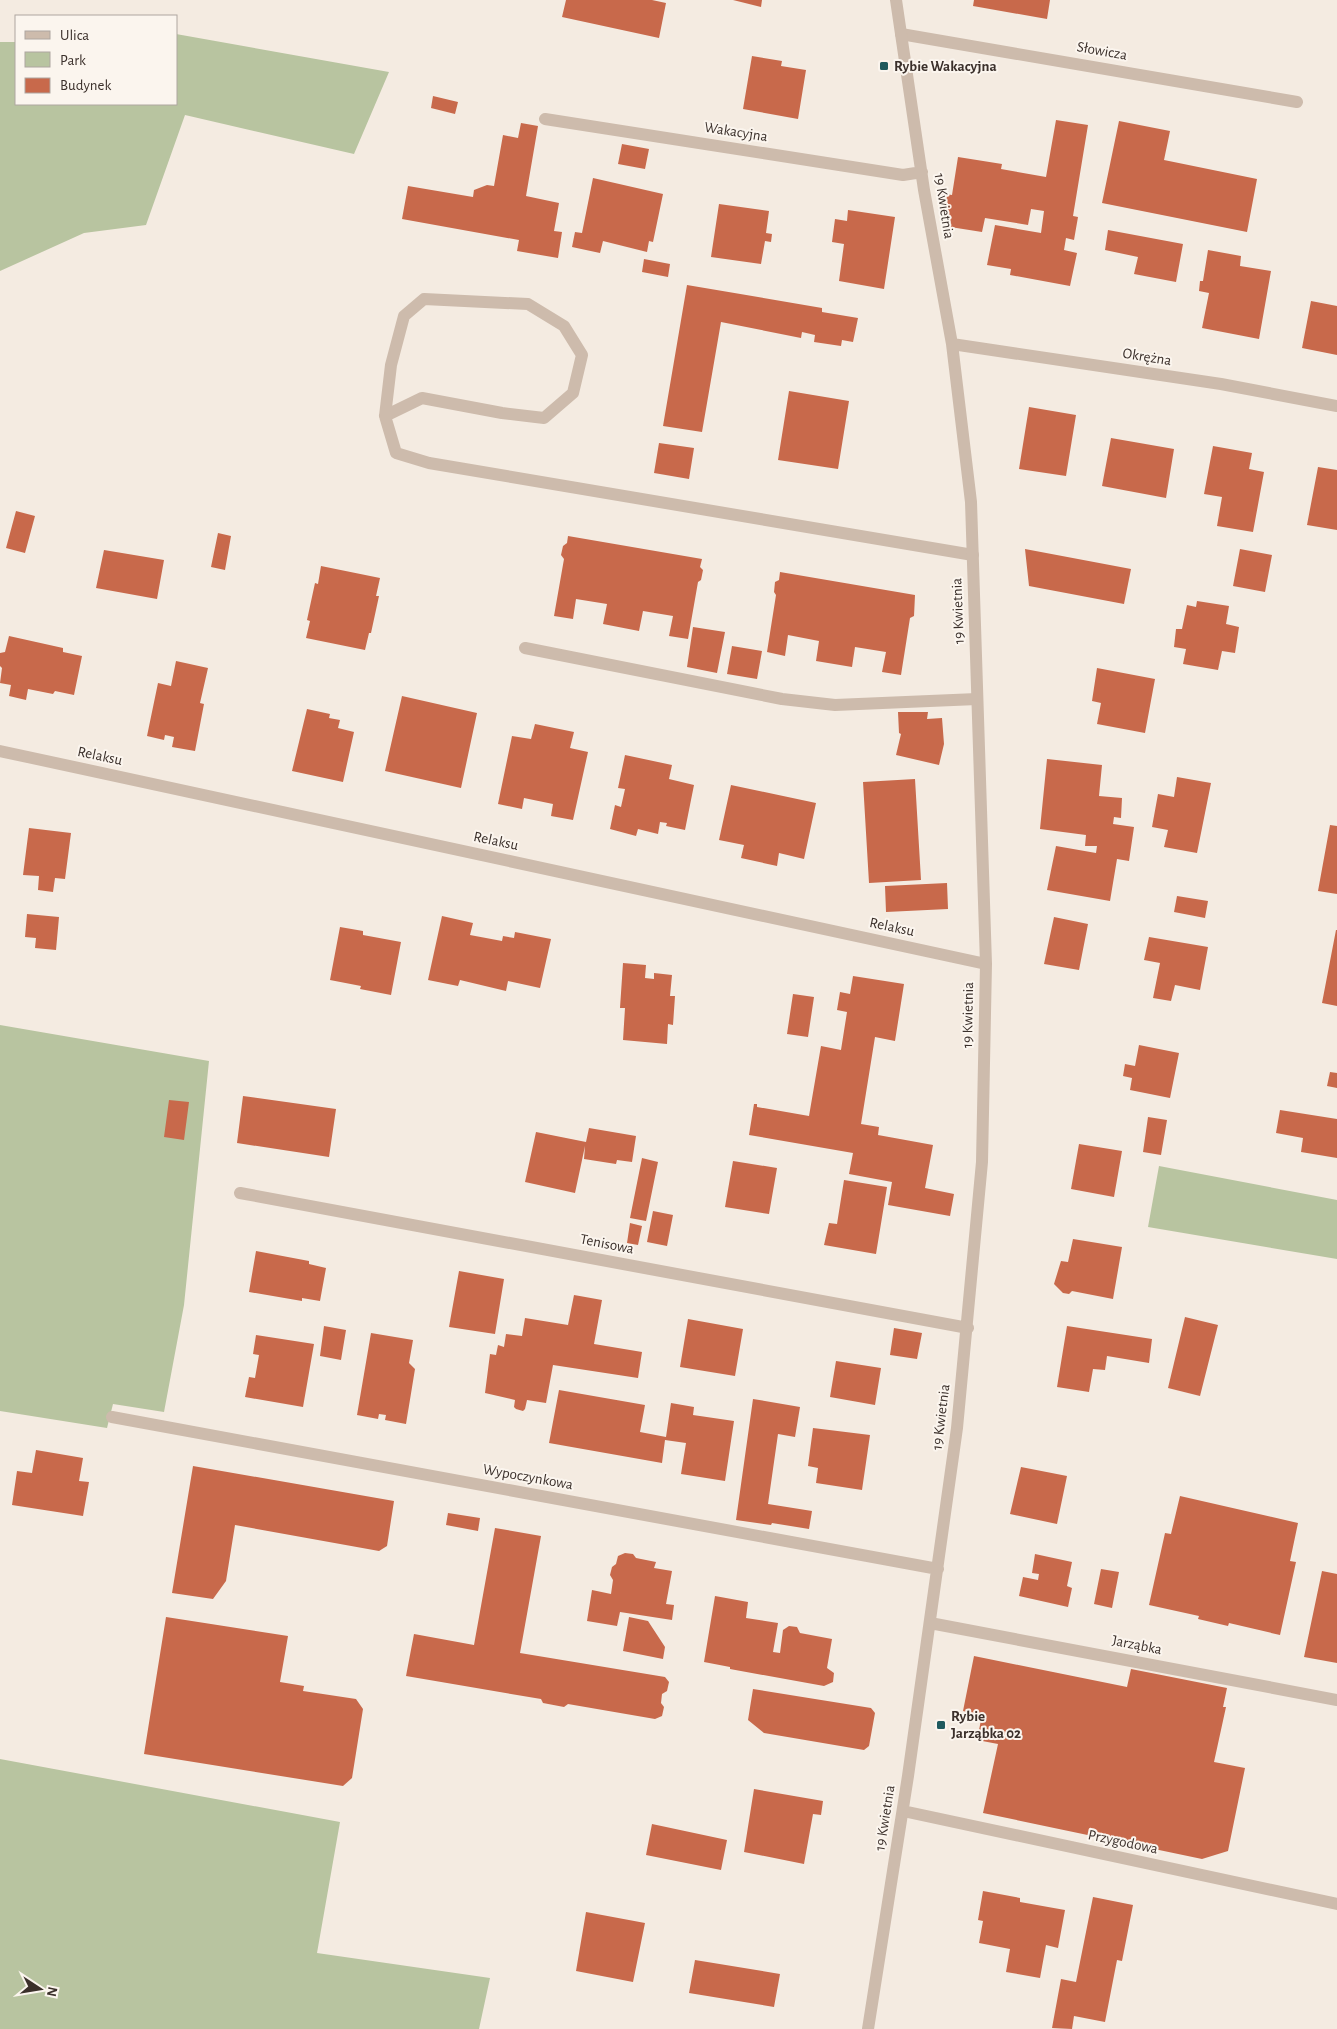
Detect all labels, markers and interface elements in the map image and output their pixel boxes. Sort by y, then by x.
legend [15,15,178,105]
text: Ulica [60,28,89,43]
street label: Słowicza [1076,39,1128,63]
text: Park [60,53,86,68]
place label: Rybie Wakacyjna [894,59,997,74]
marker: Rybie Wakacyjna [878,60,890,72]
text: Budynek [60,78,112,93]
street label: Wakacyjna [703,120,769,144]
street label: 19 Kwietnia [931,172,957,240]
street label: Okrężna [1122,346,1172,368]
street label: 19 Kwietnia [949,578,967,644]
street label: Relaksu [76,744,124,768]
street label: Relaksu [472,829,520,853]
street label: Relaksu [868,915,916,939]
street label: 19 Kwietnia [960,982,976,1048]
street label: Tenisowa [579,1231,635,1257]
street label: 19 Kwietnia [930,1383,952,1451]
street label: Wypoczynkowa [482,1462,574,1492]
street label: Jarząbka [1111,1633,1163,1657]
place label: Rybie Jarząbka 02 [951,1709,1021,1741]
marker: Rybie Jarząbka 02 [935,1719,947,1731]
street label: 19 Kwietnia [872,1784,898,1852]
street label: Przygodowa [1087,1827,1159,1857]
north arrow [15,1964,65,2014]
text: N [44,1985,60,1998]

